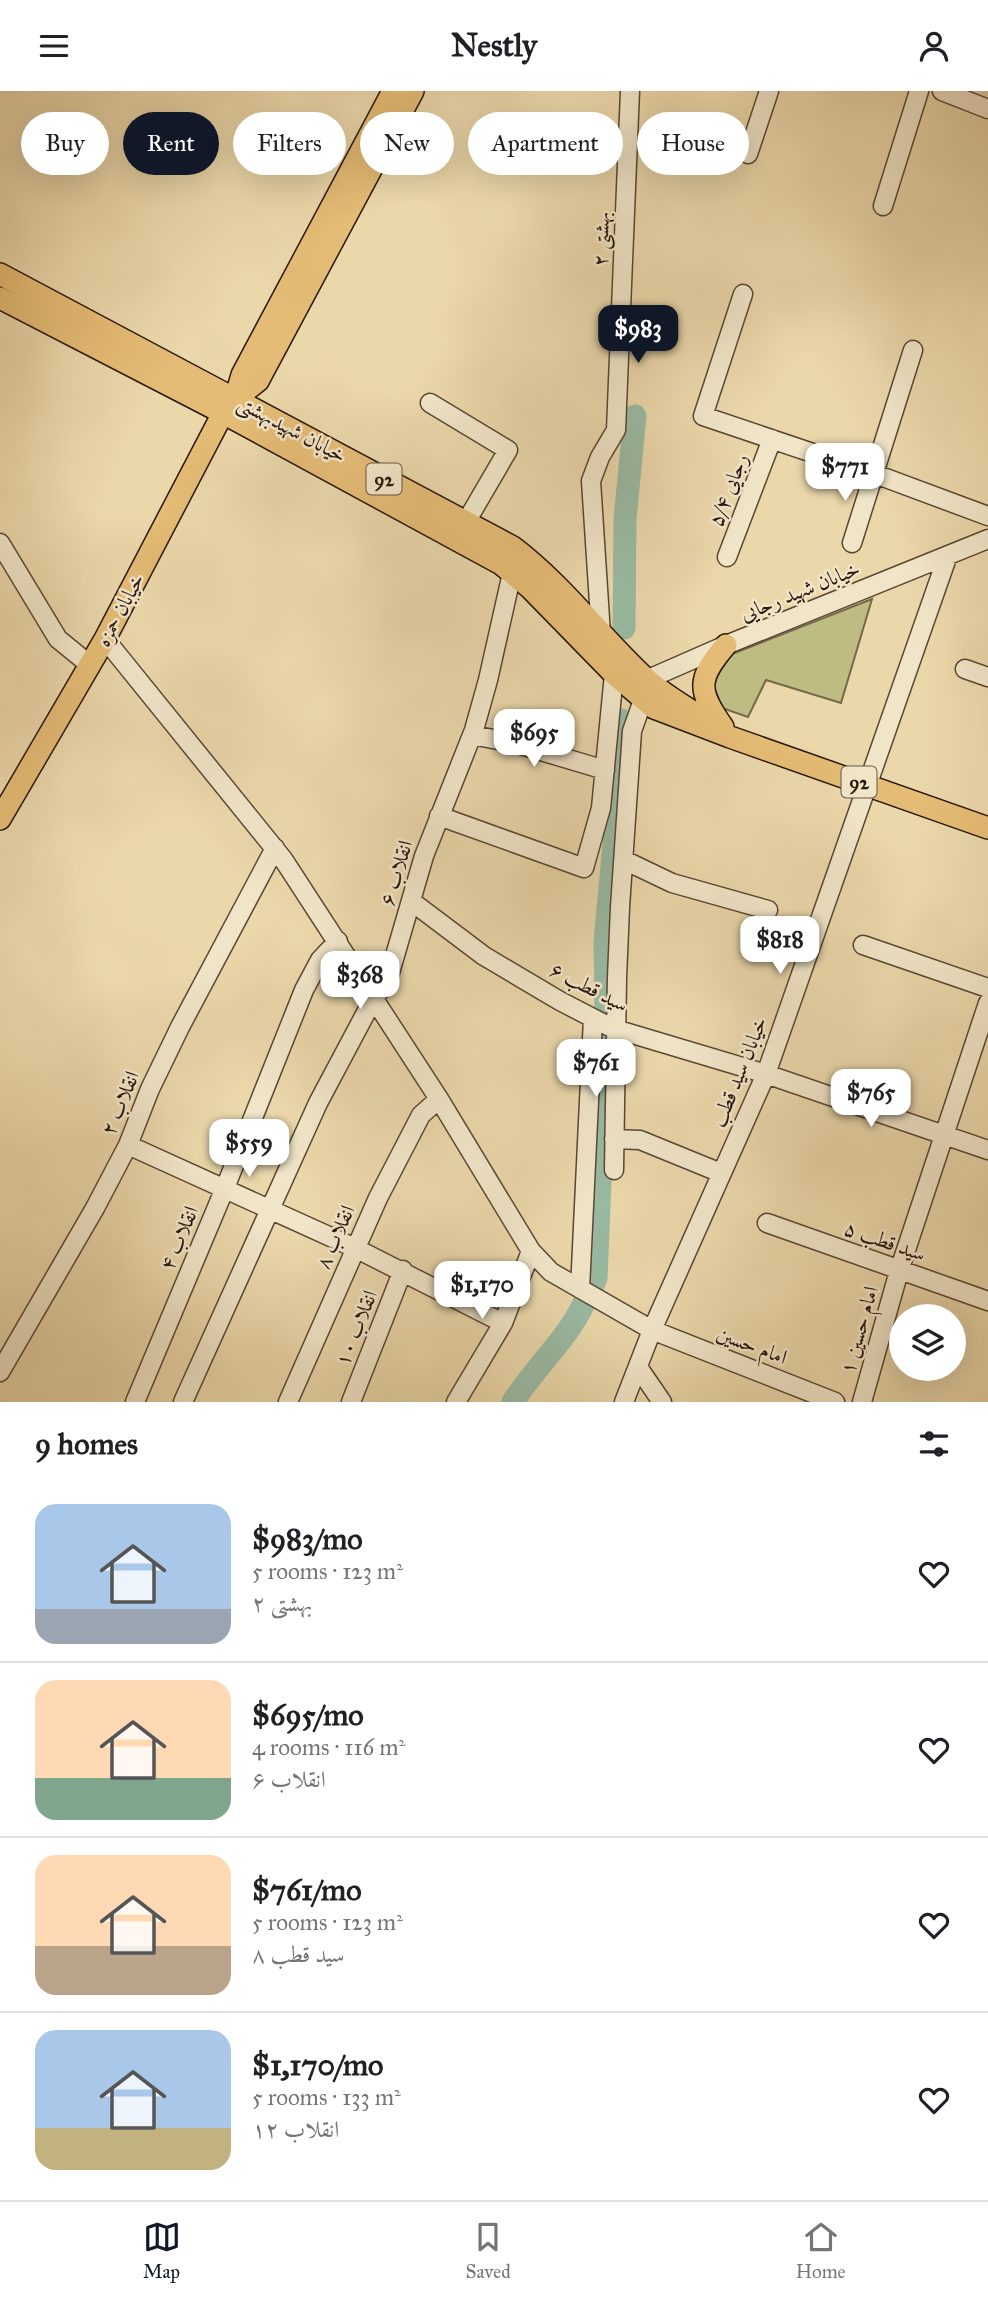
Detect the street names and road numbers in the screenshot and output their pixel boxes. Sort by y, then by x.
street label: بهشتی ۲ [587,211,617,267]
street label: خیابان شهیدبهشتی [232,390,351,470]
street label: رجایی ۵/۴ [702,450,755,531]
road number: 92 [366,463,402,495]
street label: خیابان شهید رجایی [736,555,864,628]
street label: خیابان حمزه [90,569,150,651]
road number: 92 [842,767,876,797]
street label: انقلاب ۶ [374,837,418,909]
street label: سید قطب ۶ [545,956,633,1019]
street label: خیابان سید قطب [705,1013,774,1131]
street label: انقلاب ۲ [95,1067,145,1139]
street label: انقلاب ۸ [309,1201,361,1273]
street label: انقلاب ۴ [154,1202,204,1274]
street label: سید قطب ۵ [840,1215,929,1268]
street label: امام حسین ۱ [834,1283,889,1378]
street label: انقلاب ۱۰ [329,1286,383,1370]
street label: امام حسین [711,1320,791,1375]

